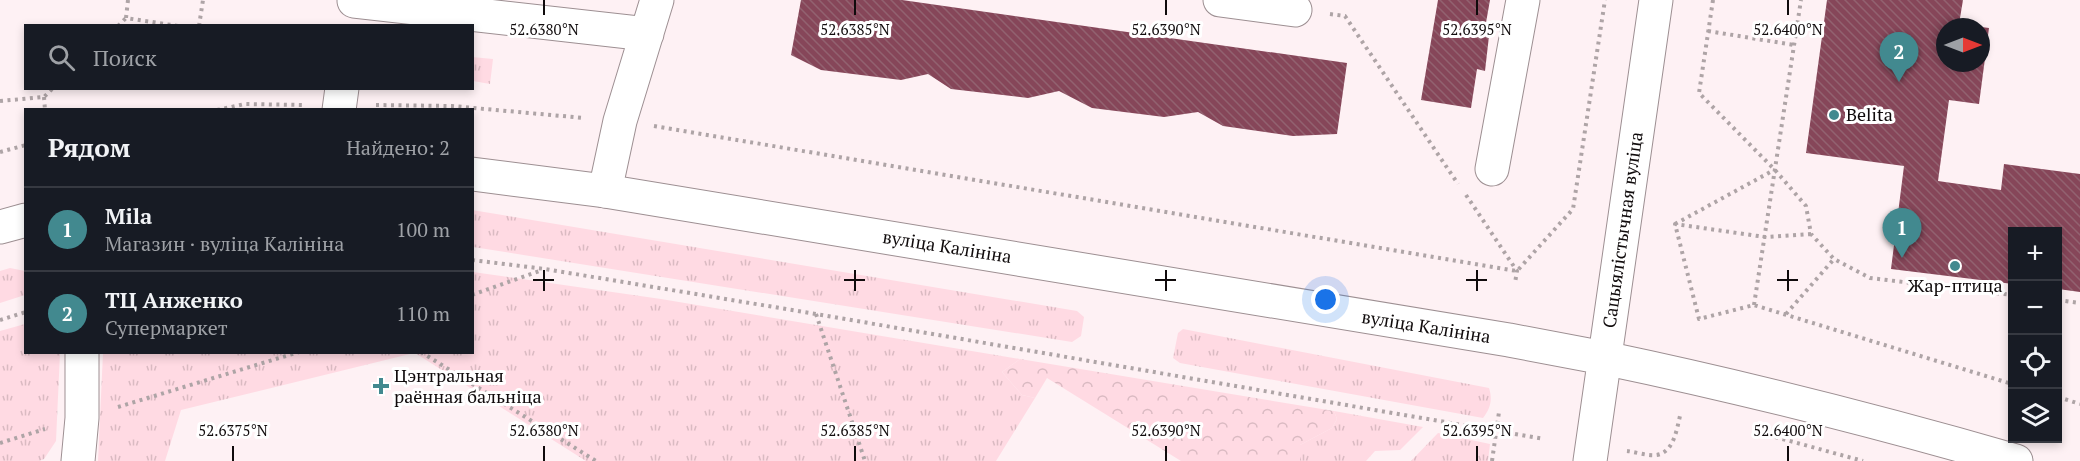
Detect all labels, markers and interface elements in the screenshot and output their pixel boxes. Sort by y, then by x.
north arrow [1936,18,1990,72]
text: 52.6380°N [509,19,579,39]
text: 52.6385°N [820,19,890,39]
text: 52.6390°N [1131,19,1201,39]
text: 52.6395°N [1442,19,1512,39]
text: 52.6400°N [1753,19,1823,39]
search box [24,24,474,90]
pin: 2 [1880,32,1918,82]
icon: search [45,41,78,74]
text: Поиск [93,43,157,72]
place label: Belita [1846,102,1893,126]
marker: Belita [1827,108,1841,122]
text: Рядом [48,130,131,164]
street label: Сацыялістычная вуліца [1596,130,1648,330]
text: Найдено: 2 [346,134,450,161]
text: Mila [105,201,152,230]
pin: 1 [1882,208,1922,258]
text: 1 [62,216,73,243]
text: 100 m [396,216,450,243]
street label: вуліца Калініна [881,224,1013,268]
map controls [2008,227,2062,443]
button: + [2008,227,2062,281]
text: Магазин · вуліца Калініна [105,230,344,257]
marker: Жар-птица [1948,259,1962,273]
place label: Жар-птица [1907,273,2003,297]
button: − [2008,281,2062,335]
text: ТЦ Анженко [105,285,243,314]
your location [1311,285,1340,314]
text: 2 [62,300,73,327]
text: 110 m [396,300,450,327]
street label: вуліца Калініна [1360,304,1492,348]
text: Супермаркет [105,314,228,341]
button: locate [2008,335,2062,389]
place label: Цэнтральная раённая бальніца [394,363,542,408]
marker: Цэнтральная раённая бальніца [372,377,390,395]
button: layers [2008,389,2062,443]
text: 52.6375°N [198,420,268,440]
text: 52.6380°N [509,420,579,440]
text: 52.6385°N [820,420,890,440]
text: 52.6390°N [1131,420,1201,440]
text: 52.6395°N [1442,420,1512,440]
text: 52.6400°N [1753,420,1823,440]

